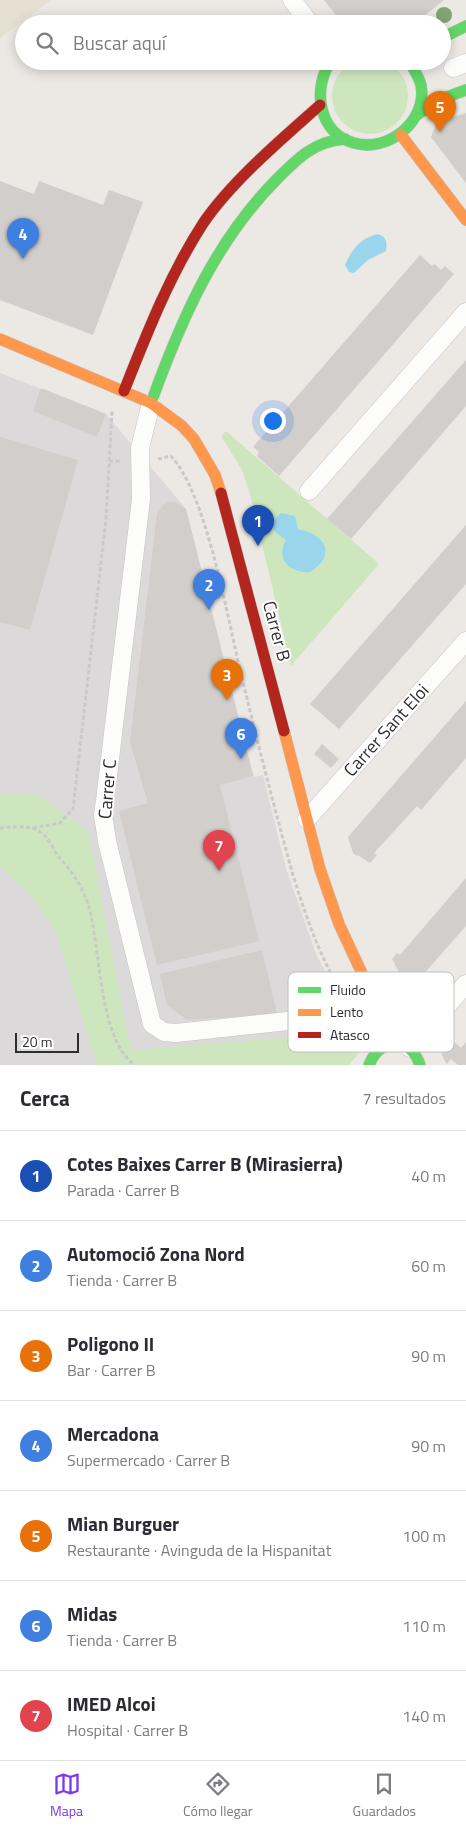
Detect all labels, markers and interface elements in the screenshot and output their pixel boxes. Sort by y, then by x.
search box [15,15,451,70]
text: Buscar aquí [73,28,166,57]
icon: search [33,29,61,57]
pin: 5 [424,91,456,132]
pin: 4 [7,218,39,259]
your location [260,408,286,434]
pin: 1 [242,505,274,546]
pin: 2 [193,569,225,610]
street label: Carrer B [256,598,298,664]
pin: 3 [211,659,243,700]
street label: Carrer Sant Eloi [337,678,435,782]
pin: 6 [225,718,257,759]
street label: Carrer C [91,758,123,820]
pin: 7 [203,830,235,871]
legend [288,972,454,1052]
text: Fluido [330,979,366,1000]
text: Lento [330,1001,364,1022]
text: Atasco [330,1024,370,1045]
scale bar [15,1030,79,1053]
text: 20 m [22,1031,52,1052]
text: Cerca [20,1082,70,1114]
text: 7 resultados [362,1086,446,1110]
text: Cotes Baixes Carrer B (Mirasierra) [67,1149,343,1178]
text: 1 [32,1164,40,1188]
text: 40 m [411,1164,446,1188]
text: Parada · Carrer B [67,1178,180,1202]
text: Automoció Zona Nord [67,1239,245,1268]
text: 2 [32,1254,40,1278]
text: 60 m [411,1254,446,1278]
text: Tienda · Carrer B [67,1268,177,1292]
text: Poligono II [67,1329,154,1358]
text: 3 [32,1344,40,1368]
text: 90 m [411,1344,446,1368]
text: Bar · Carrer B [67,1358,156,1382]
text: Mercadona [67,1419,159,1448]
text: 4 [32,1434,40,1458]
text: 90 m [411,1434,446,1458]
text: Supermercado · Carrer B [67,1448,230,1472]
text: Mian Burguer [67,1509,179,1538]
text: 5 [32,1524,40,1548]
text: 100 m [402,1524,446,1548]
text: Restaurante · Avinguda de la Hispanitat [67,1538,331,1562]
text: Midas [67,1599,117,1628]
text: 6 [32,1614,40,1638]
text: 110 m [402,1614,446,1638]
text: Tienda · Carrer B [67,1628,177,1652]
text: IMED Alcoi [67,1689,156,1718]
text: 7 [32,1704,40,1728]
text: 140 m [402,1704,446,1728]
text: Hospital · Carrer B [67,1718,188,1742]
tab: Mapa [50,1770,83,1821]
tab: Cómo llegar [183,1770,253,1821]
tab: Guardados [353,1770,416,1821]

